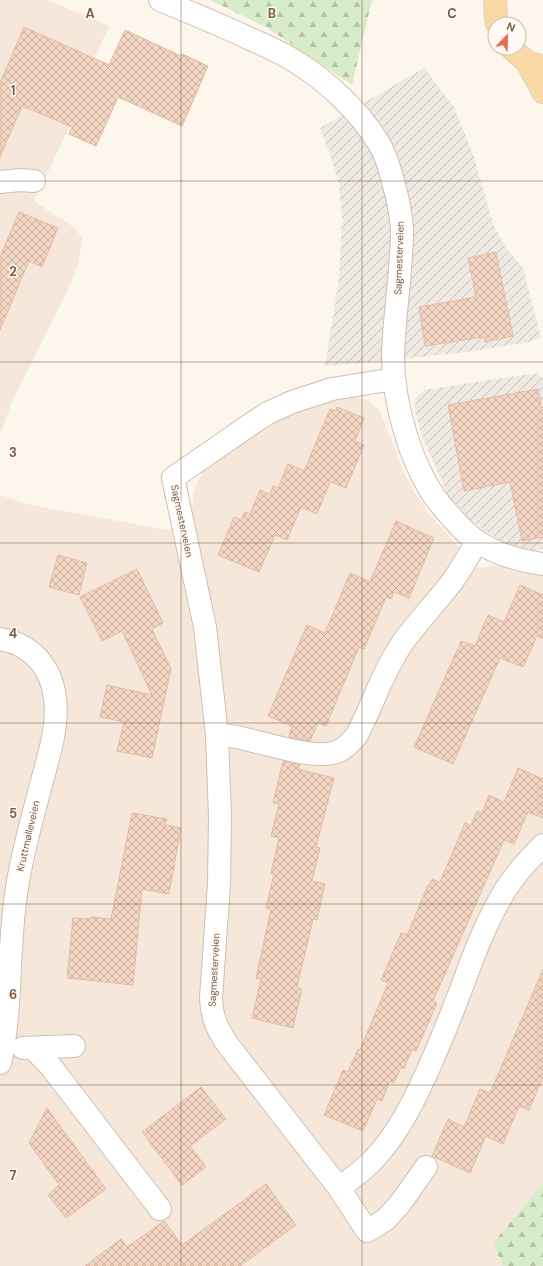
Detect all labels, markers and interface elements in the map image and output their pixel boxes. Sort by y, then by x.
text: A [85,5,95,22]
text: B [268,5,276,22]
text: C [447,5,457,22]
north arrow [487,16,527,56]
text: N [504,19,517,35]
text: 1 [11,82,15,99]
street label: Sagmesterveien [391,221,407,295]
text: 2 [9,263,17,280]
text: 3 [9,444,17,461]
street label: Sagmesterveien [168,484,196,559]
text: 4 [9,625,17,642]
street label: Kruttmølleveien [14,799,43,873]
text: 5 [9,805,17,822]
street label: Sagmesterveien [206,933,222,1007]
text: 6 [9,986,17,1003]
text: 7 [10,1167,17,1184]

